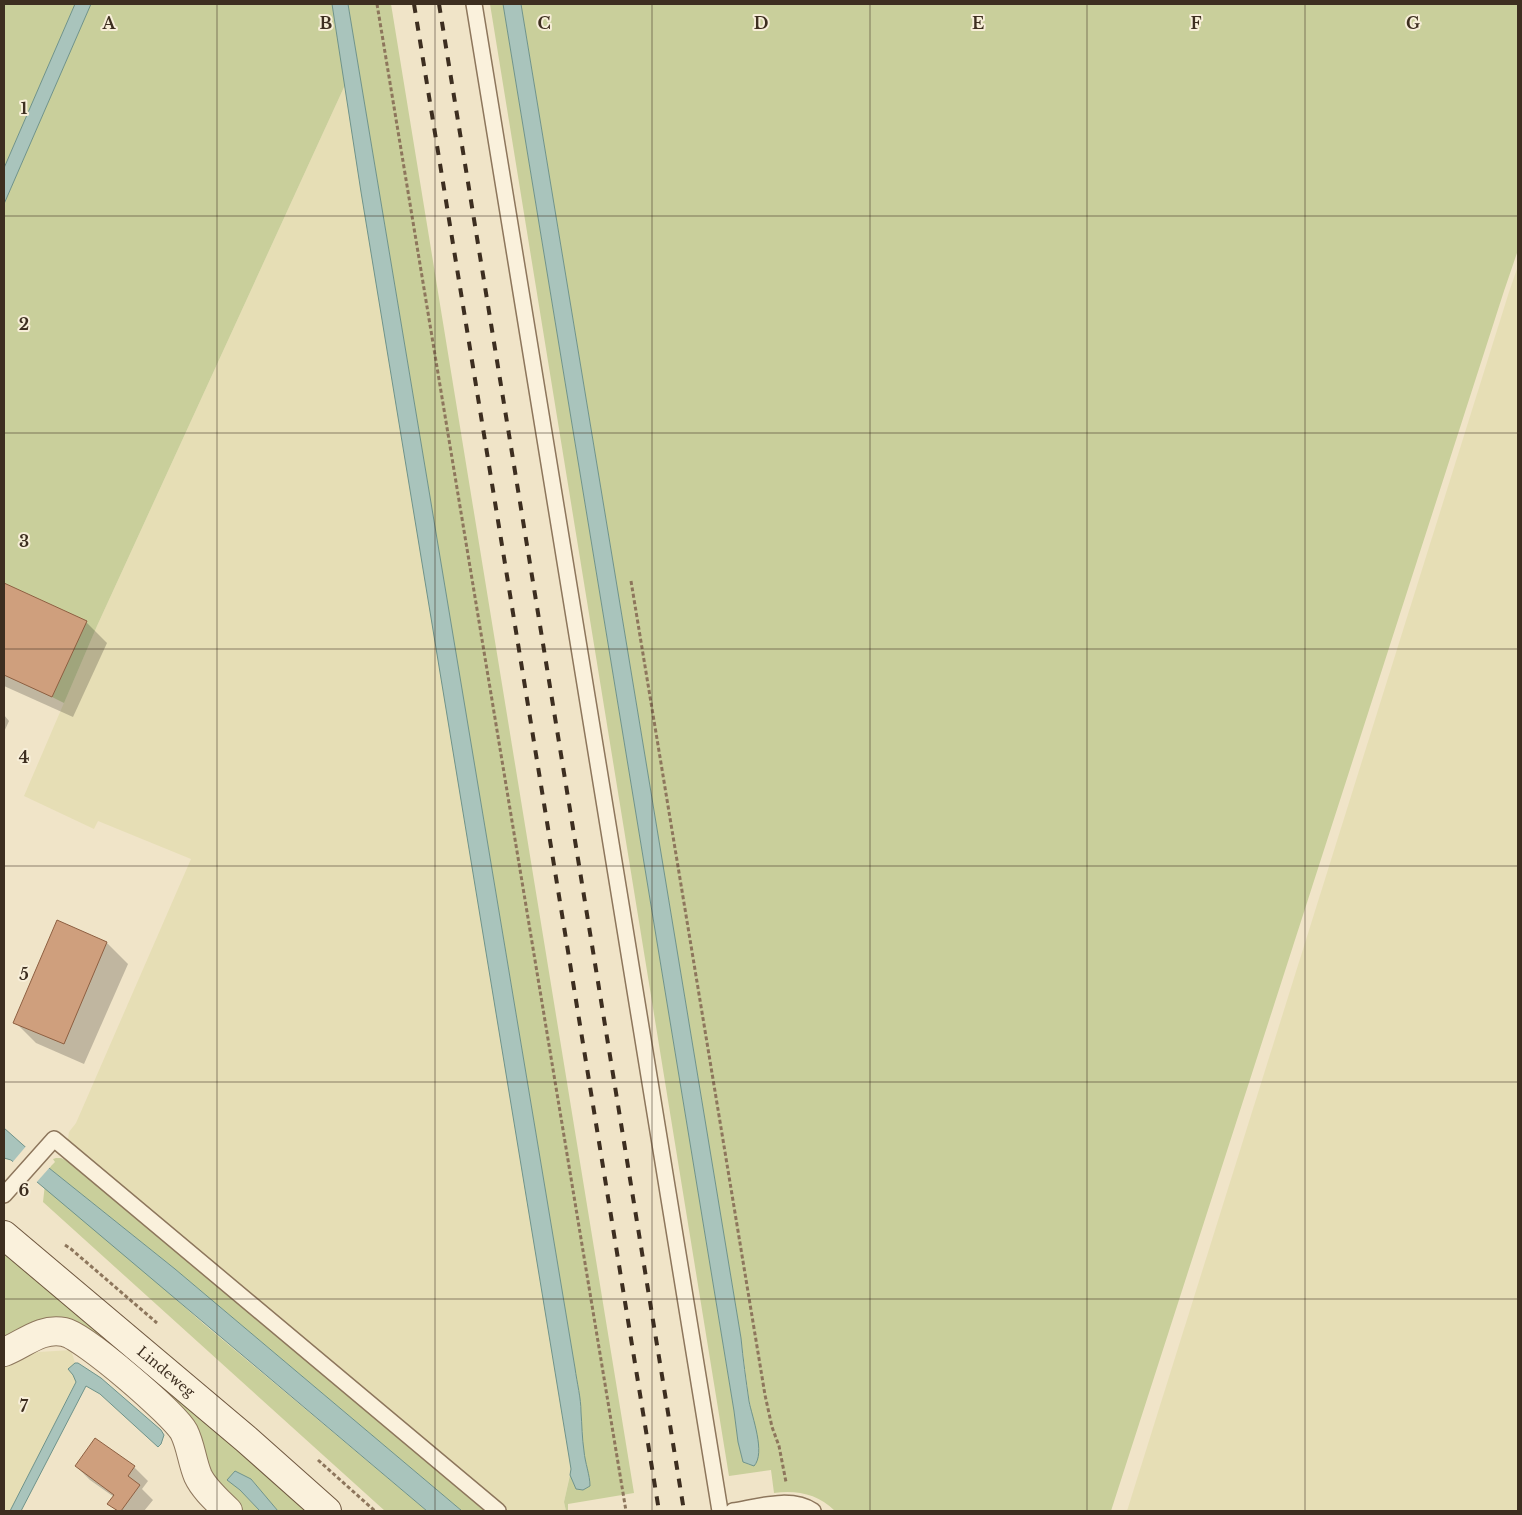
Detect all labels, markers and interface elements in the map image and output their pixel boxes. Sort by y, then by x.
text: A [102,13,117,33]
text: B [320,13,333,33]
text: C [537,13,551,33]
text: D [754,13,768,33]
text: E [972,13,984,33]
text: F [1190,13,1202,33]
text: G [1406,13,1420,33]
text: 1 [21,98,28,118]
text: 2 [19,314,29,334]
text: 3 [19,531,29,551]
text: 4 [19,747,29,767]
text: 5 [19,964,29,984]
text: 6 [19,1180,30,1200]
street label: Lindeweg [134,1342,199,1401]
text: 7 [20,1396,29,1416]

